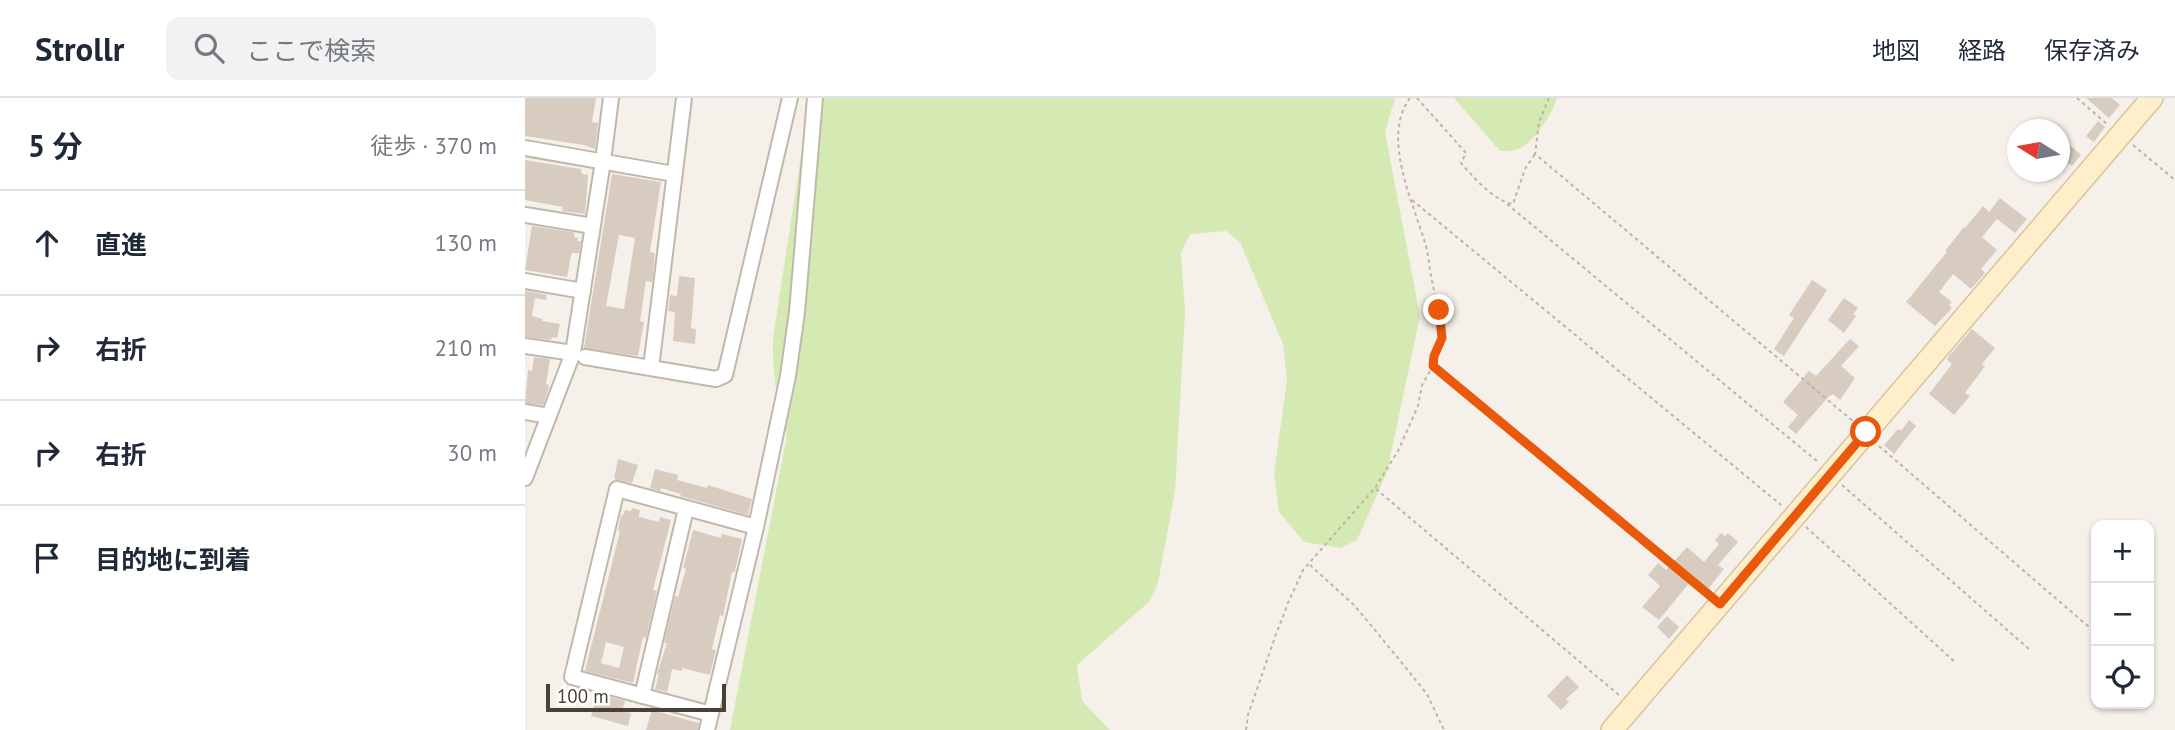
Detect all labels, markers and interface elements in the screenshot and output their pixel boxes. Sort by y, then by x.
search box [166,17,656,80]
text: Strollr [35,27,124,70]
icon: search [190,29,228,67]
text: ここで検索 [246,34,376,67]
text: 地図 [1872,35,1920,66]
text: 経路 [1958,35,2006,66]
text: 保存済み [2044,35,2140,66]
north arrow [2007,119,2070,182]
text: 5 分 [28,126,83,165]
text: 徒歩 · 370 m [370,131,497,160]
icon: ahead [28,224,66,262]
text: 直進 [95,228,147,261]
text: 130 m [435,228,497,257]
route end [1423,294,1454,325]
icon: right [28,329,66,367]
text: 右折 [95,333,147,366]
text: 210 m [435,333,497,362]
route start [1850,416,1881,447]
icon: right [28,434,66,472]
text: 右折 [95,438,147,471]
text: 30 m [447,438,497,467]
map controls [2091,520,2154,709]
button: + [2091,520,2154,583]
icon: arrive [28,539,66,577]
text: 目的地に到着 [95,543,251,576]
button: − [2091,583,2154,646]
button: locate [2091,646,2154,709]
scale bar [546,681,726,713]
text: 100 m [557,684,609,708]

